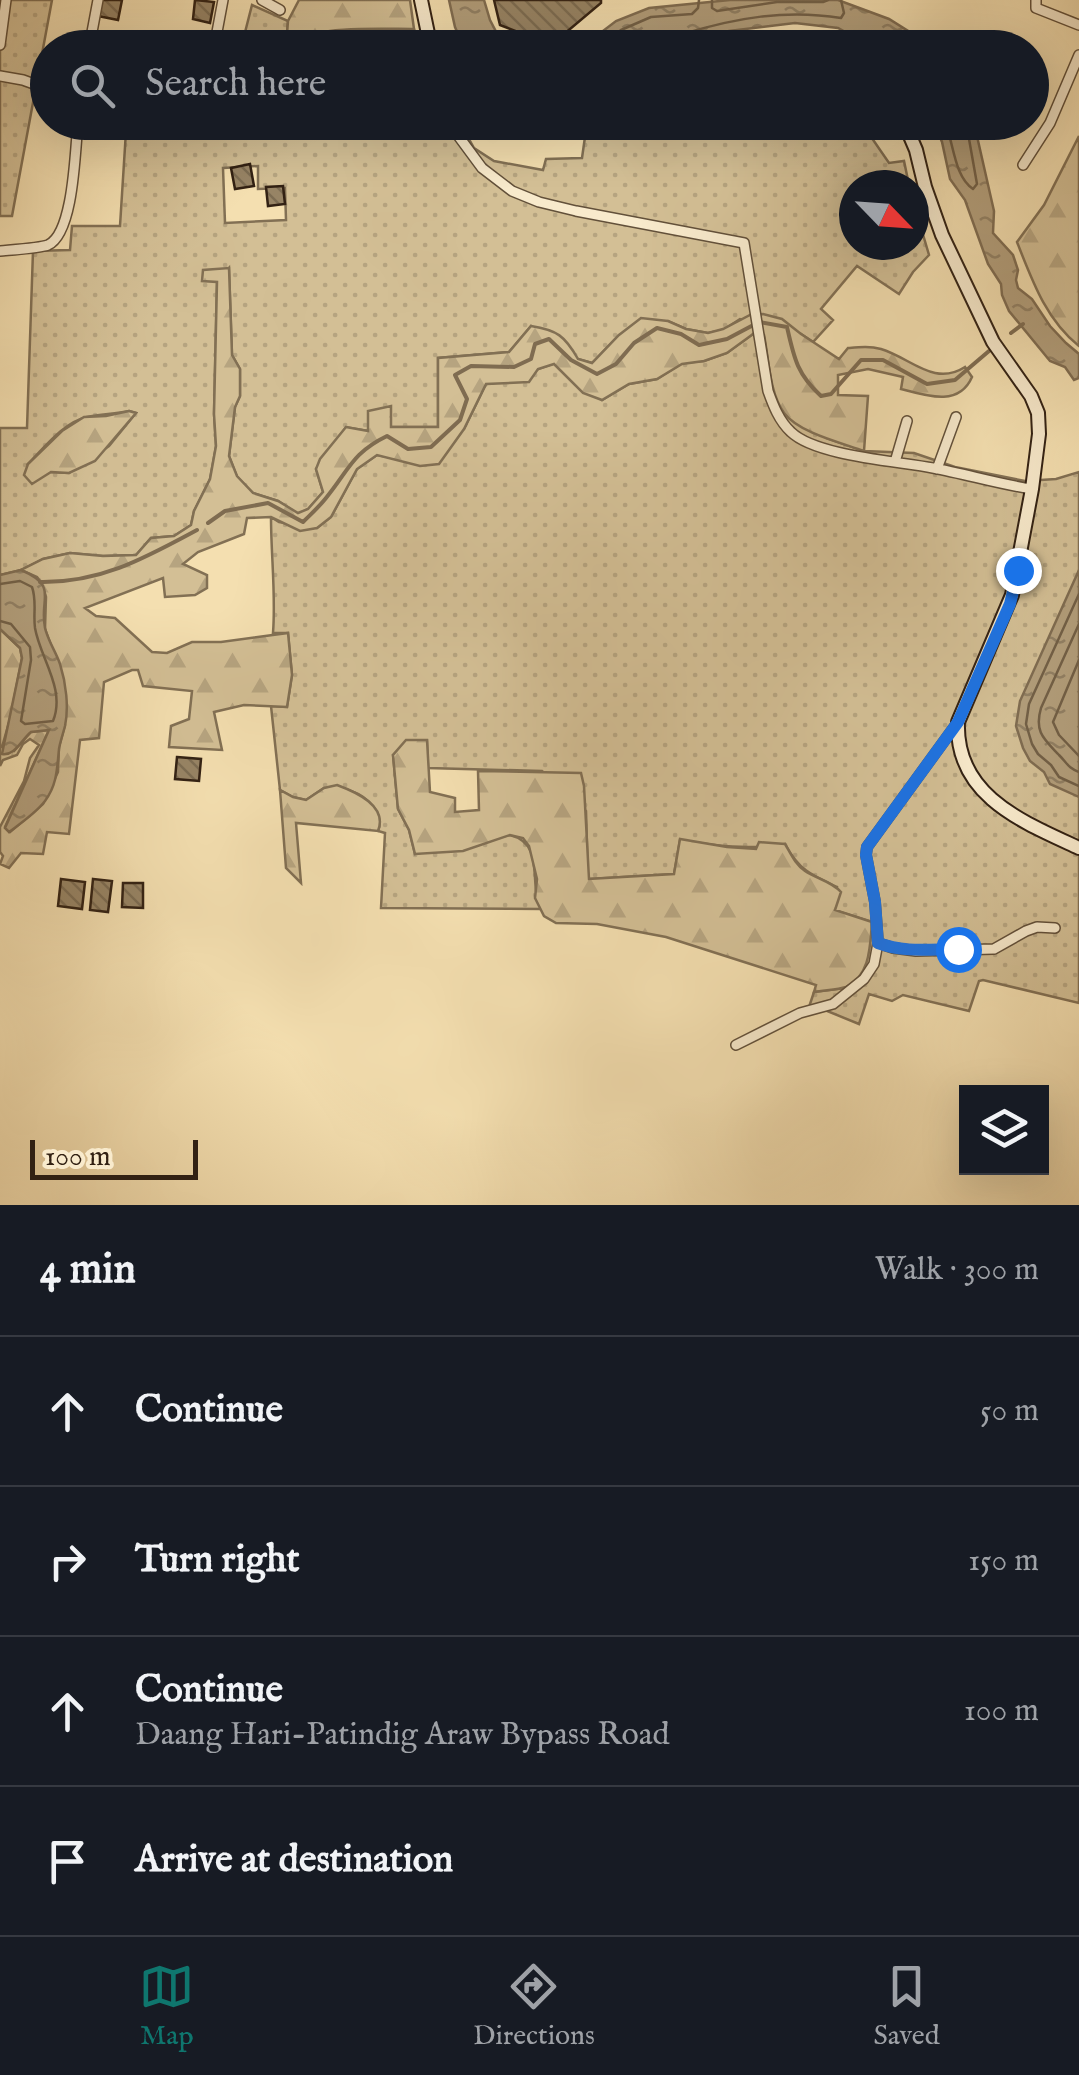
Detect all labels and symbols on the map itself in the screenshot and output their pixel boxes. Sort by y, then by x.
north arrow [839,170,929,260]
route end [996,548,1042,594]
route start [936,927,982,973]
scale bar [30,1135,198,1180]

